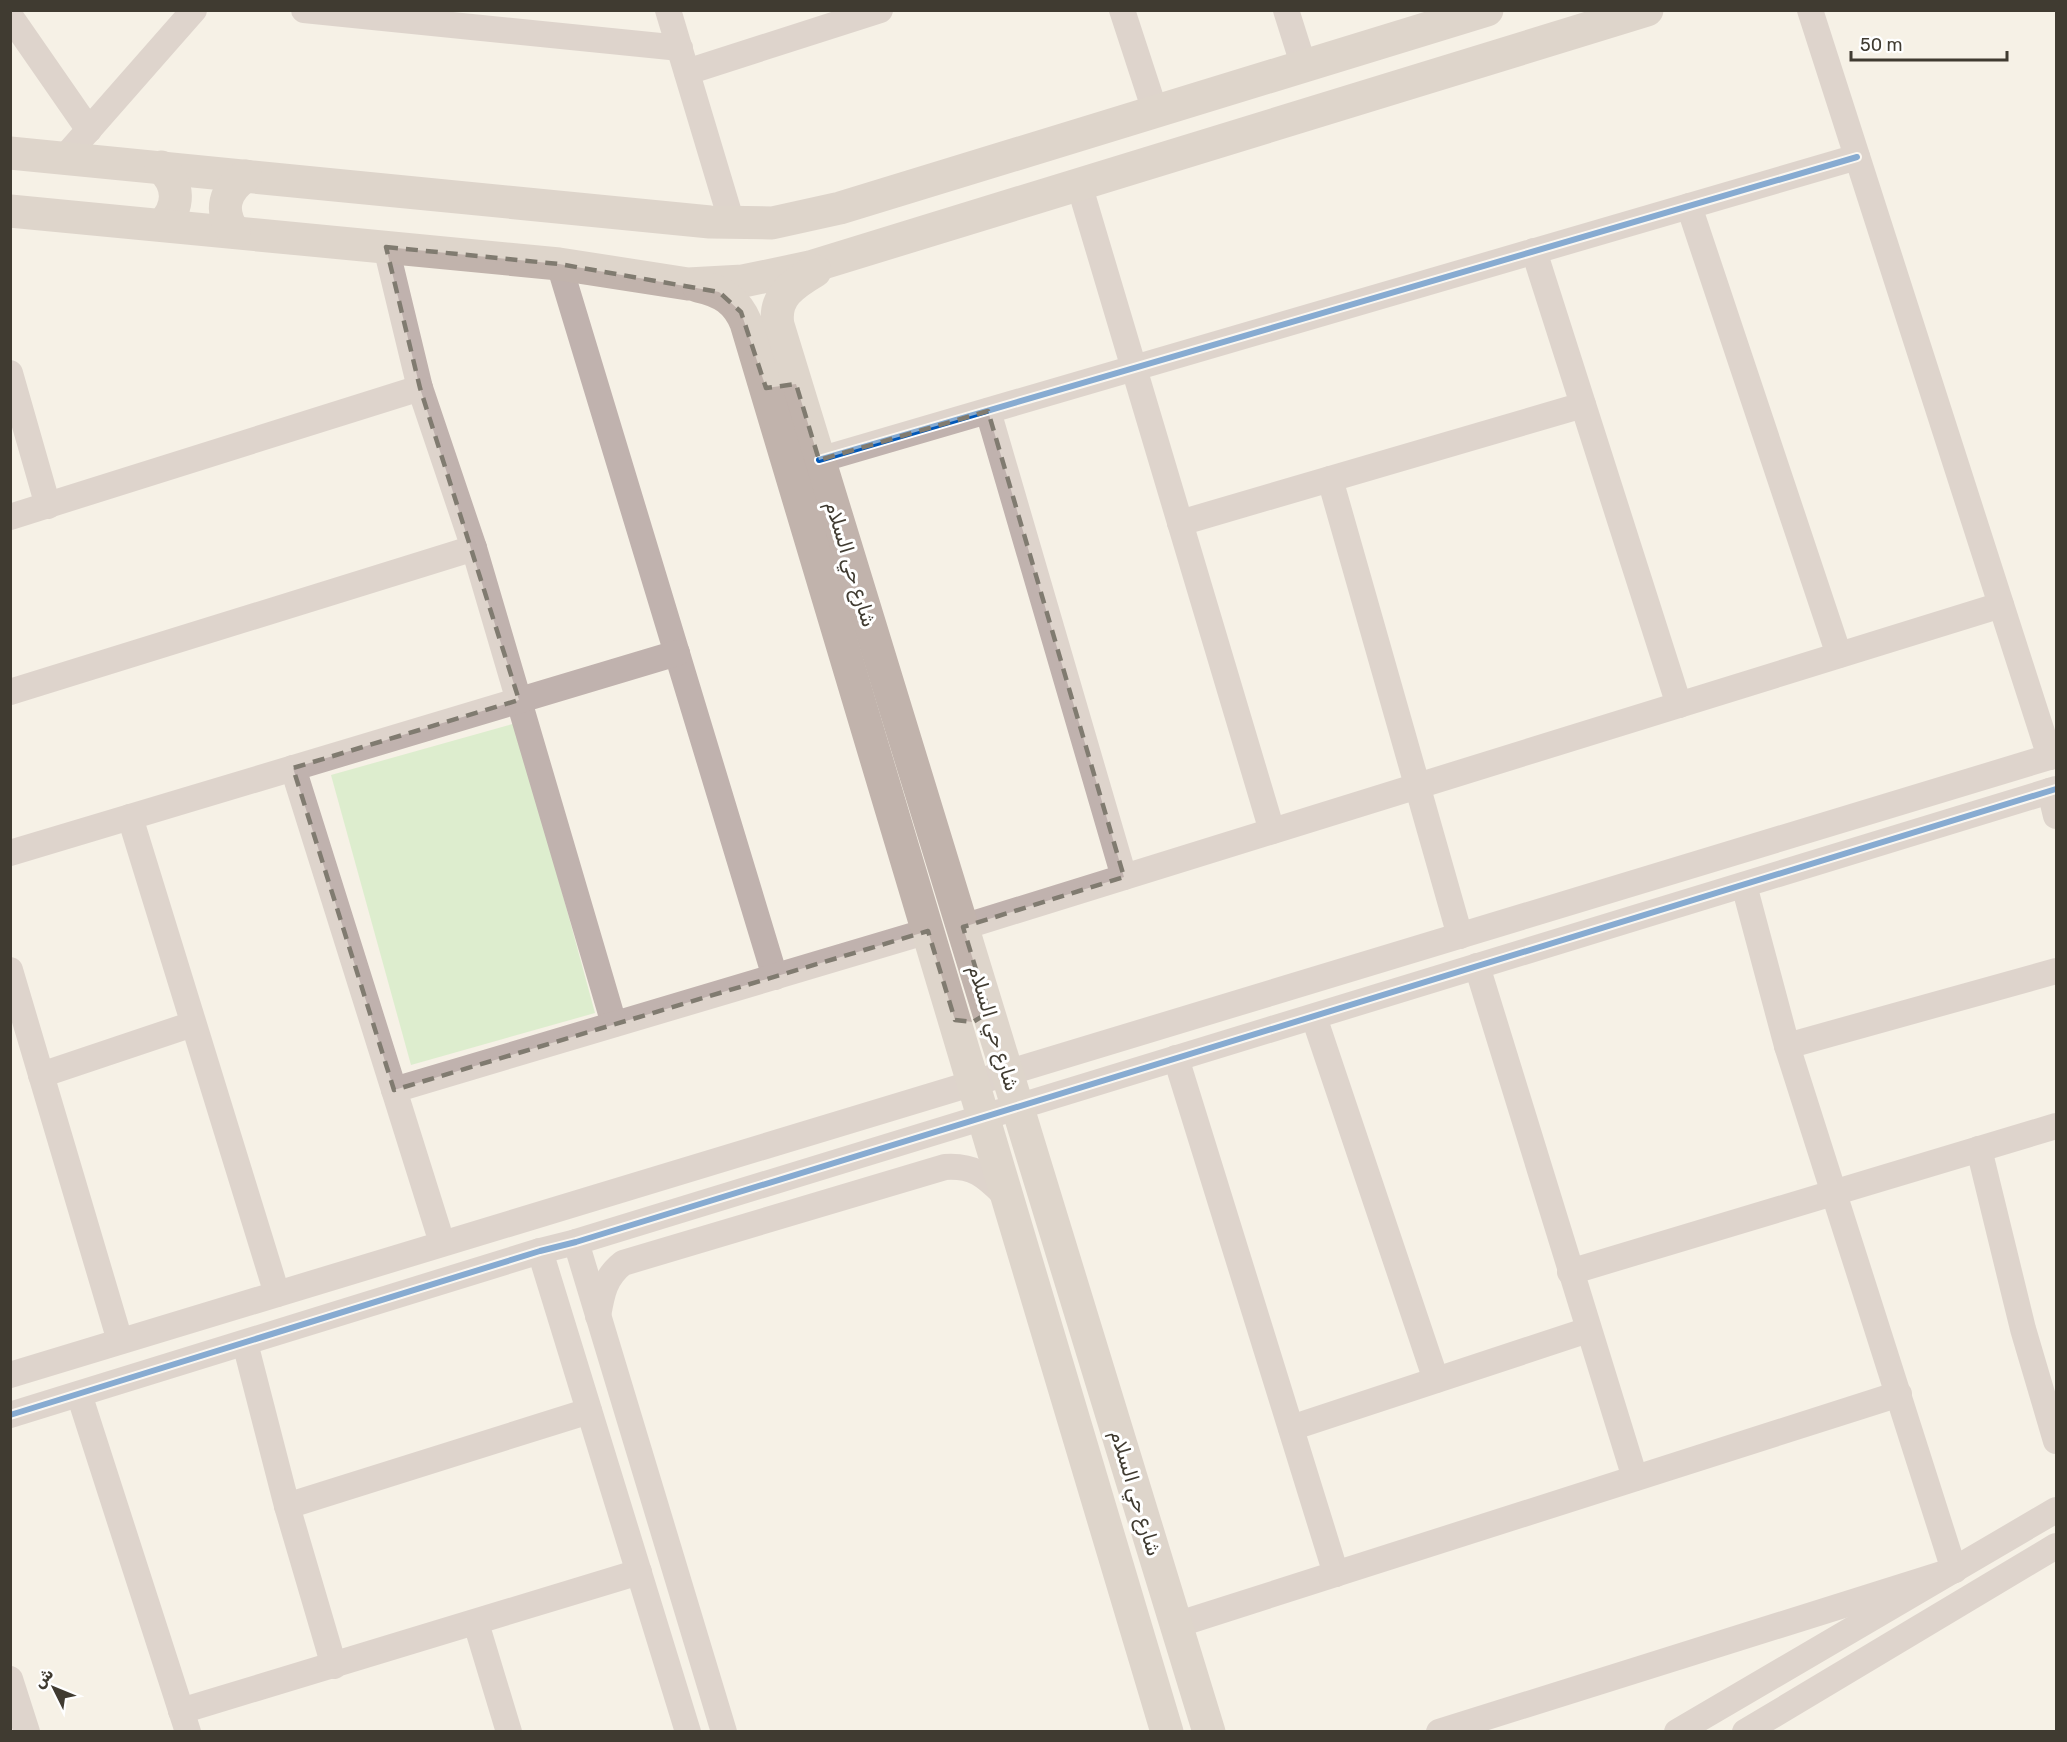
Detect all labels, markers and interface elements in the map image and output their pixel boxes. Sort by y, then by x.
scale bar [1851,24,2007,62]
text: 50 m [1860,34,1903,56]
street label: شارع حي السلام [818,498,882,631]
street label: شارع حي السلام [961,962,1025,1095]
street label: شارع حي السلام [1103,1427,1167,1560]
north arrow [24,1658,84,1718]
text: ش [30,1664,57,1692]

